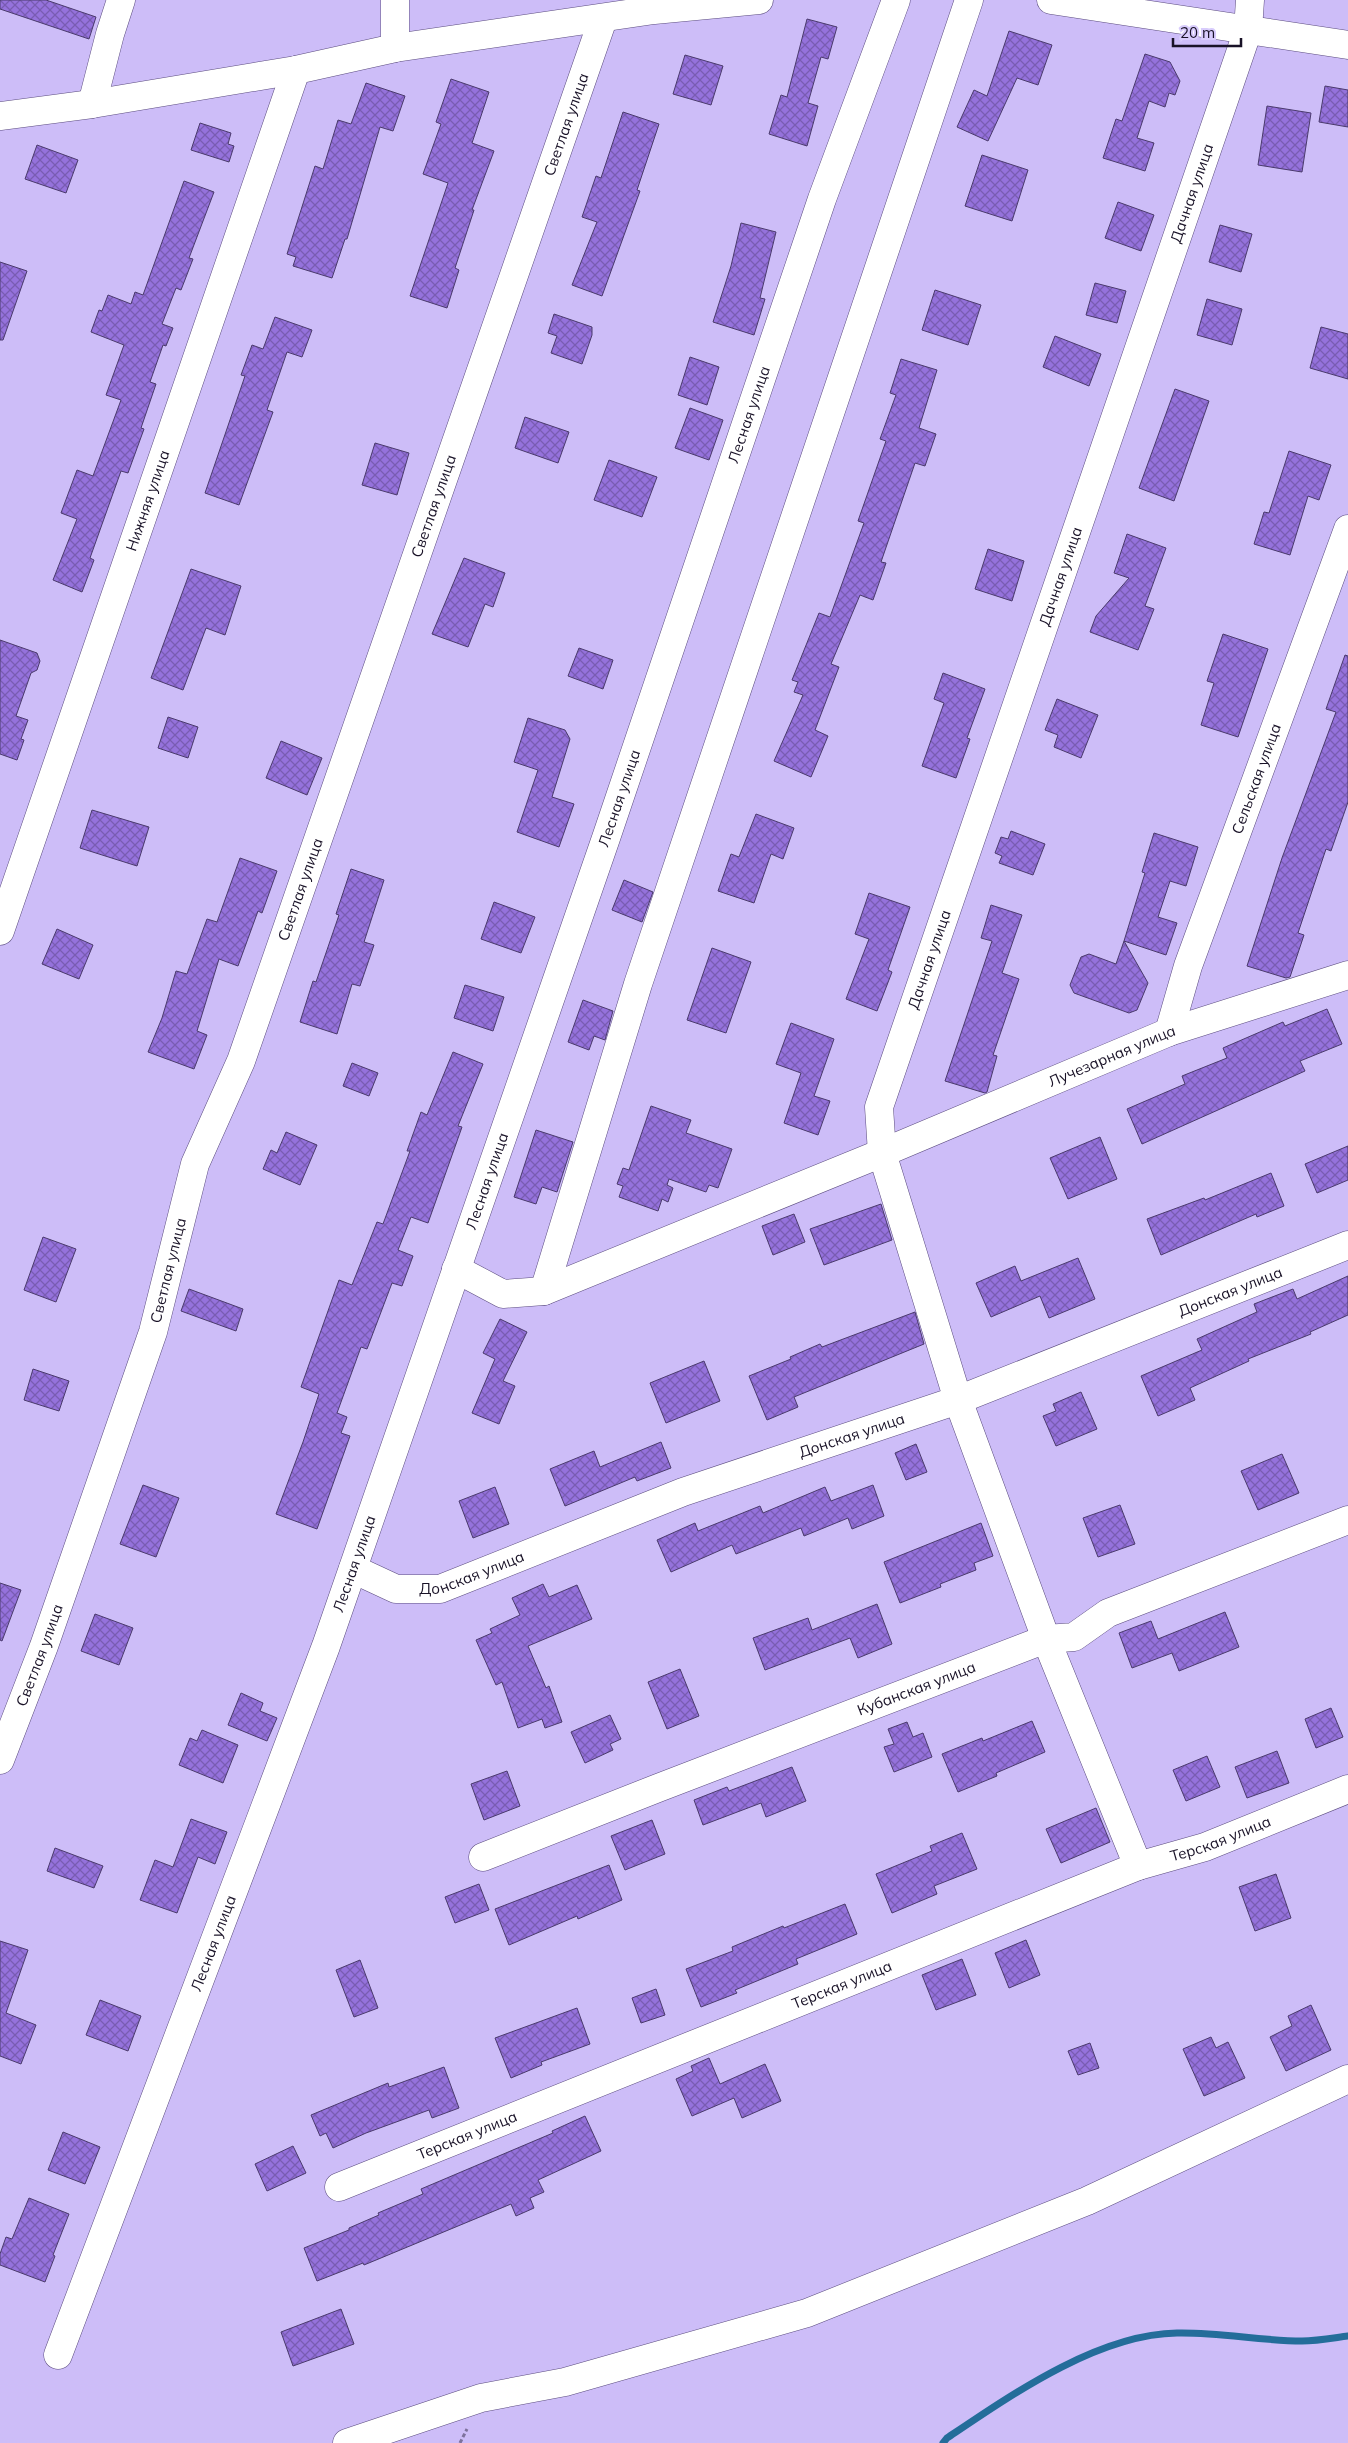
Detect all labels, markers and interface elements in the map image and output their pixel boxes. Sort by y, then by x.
scale bar [1173,15,1240,47]
text: 20 m [1180,23,1215,42]
street label: Светлая улица [539,70,593,178]
street label: Дачная улица [1166,141,1217,245]
street label: Лесная улица [723,363,774,466]
street label: Нижняя улица [121,447,174,554]
street label: Светлая улица [407,452,460,560]
street label: Дачная улица [1035,524,1086,628]
street label: Сельская улица [1227,721,1285,836]
street label: Лесная улица [594,747,644,849]
street label: Светлая улица [273,835,327,943]
street label: Дачная улица [903,907,955,1012]
street label: Лучезарная улица [1045,1021,1178,1091]
street label: Лесная улица [461,1130,512,1232]
street label: Светлая улица [146,1216,190,1325]
street label: Донская улица [1175,1262,1285,1321]
street label: Донская улица [796,1409,907,1462]
street label: Лесная улица [328,1513,380,1615]
street label: Донская улица [419,1546,527,1598]
street label: Светлая улица [12,1602,67,1709]
street label: Кубанская улица [854,1657,978,1720]
street label: Терская улица [1168,1811,1274,1865]
street label: Лесная улица [186,1892,240,1994]
street label: Терская улица [789,1956,895,2013]
street label: Терская улица [414,2106,520,2164]

